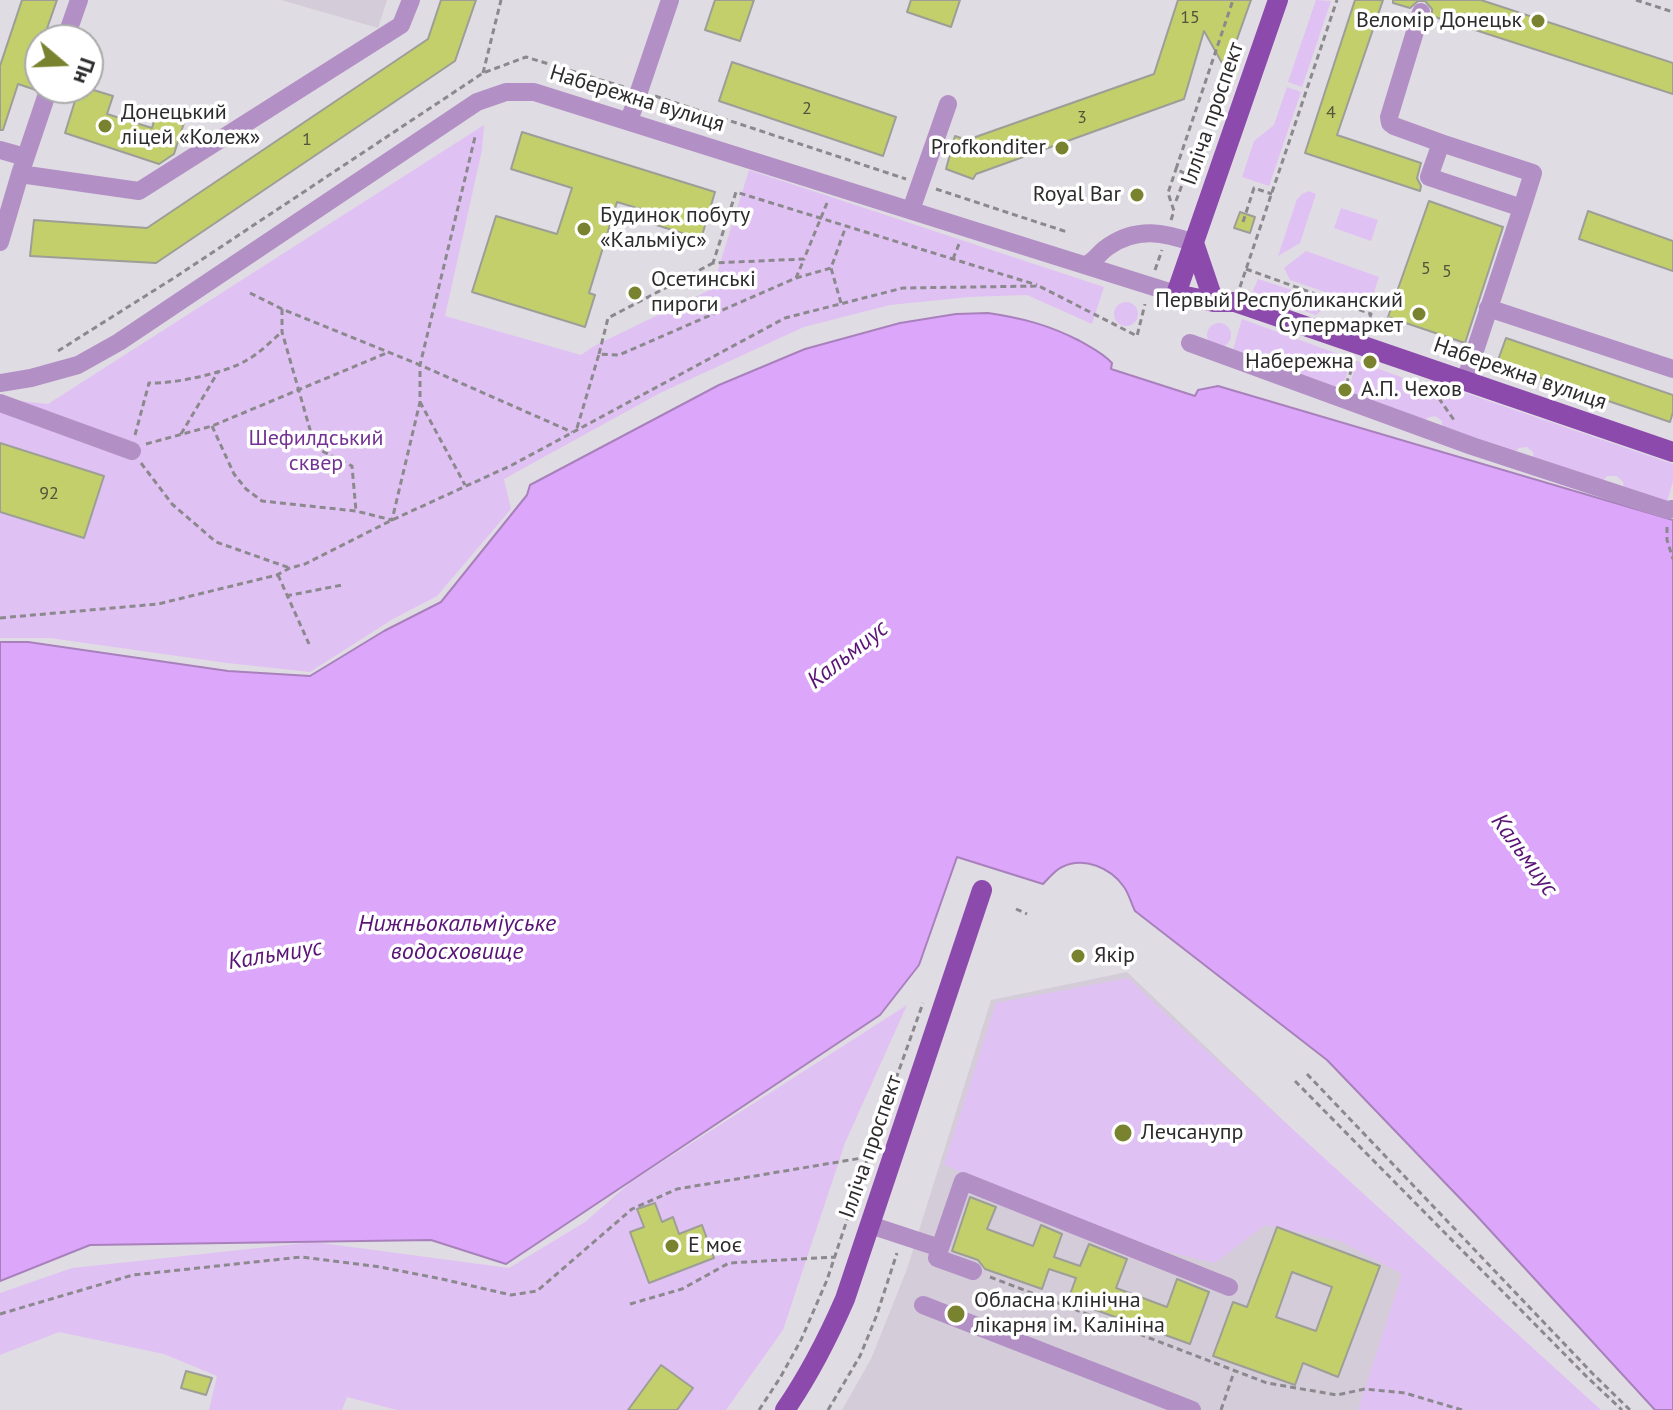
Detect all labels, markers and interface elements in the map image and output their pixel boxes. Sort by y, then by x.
house number: 15 [1180,7,1200,29]
place label: Веломір Донецьк [1356,8,1522,34]
marker: Веломір Донецьк [1529,12,1547,30]
north arrow [24,24,104,104]
street label: Ілліча проспект [1176,39,1250,189]
text: Пн [67,54,102,88]
street label: Набережна вулиця [546,60,728,138]
house number: 2 [802,98,812,120]
place label: Донецький ліцей «Колеж» [121,100,260,152]
house number: 4 [1326,102,1336,124]
house number: 3 [1077,107,1087,129]
marker: Донецький ліцей «Колеж» [96,117,114,135]
house number: 1 [302,129,312,151]
place label: Profkonditer [931,135,1046,161]
marker: Profkonditer [1053,139,1071,157]
place label: Royal Bar [1033,182,1121,208]
marker: Royal Bar [1128,186,1146,204]
place label: Будинок побуту «Кальміус» [600,203,750,254]
marker: Будинок побуту «Кальміус» [575,220,593,238]
house number: 5 [1421,258,1431,280]
house number: 5 [1442,261,1452,283]
place label: Осетинські пироги [651,267,756,318]
marker: Осетинські пироги [626,284,644,302]
place label: Первый Республиканский Супермаркет [1155,288,1403,340]
marker: Первый Республиканский Супермаркет [1410,305,1428,323]
street label: Набережна вулиця [1430,332,1610,416]
place label: Набережна [1245,349,1354,375]
marker: Набережна [1361,353,1379,371]
place label: А.П. Чехов [1361,377,1462,403]
marker: А.П. Чехов [1336,381,1354,399]
park label: Шефилдський сквер [249,426,383,478]
house number: 92 [39,483,59,505]
water label: Кальмиус [802,614,894,696]
water label: Кальмиус [1485,808,1563,902]
water label: Нижньокальміуське водосховище [358,910,556,966]
water label: Кальмиус [226,933,324,977]
place label: Якір [1094,943,1135,969]
marker: Якір [1069,947,1087,965]
street label: Ілліча проспект [834,1072,908,1222]
place label: Лечсанупр [1141,1120,1243,1146]
marker: Лечсанупр [1112,1122,1134,1144]
place label: Е моє [688,1233,742,1259]
marker: Е моє [663,1237,681,1255]
place label: Обласна клінічна лікарня ім. Калініна [974,1288,1165,1340]
marker: Обласна клінічна лікарня ім. Калініна [945,1303,967,1325]

